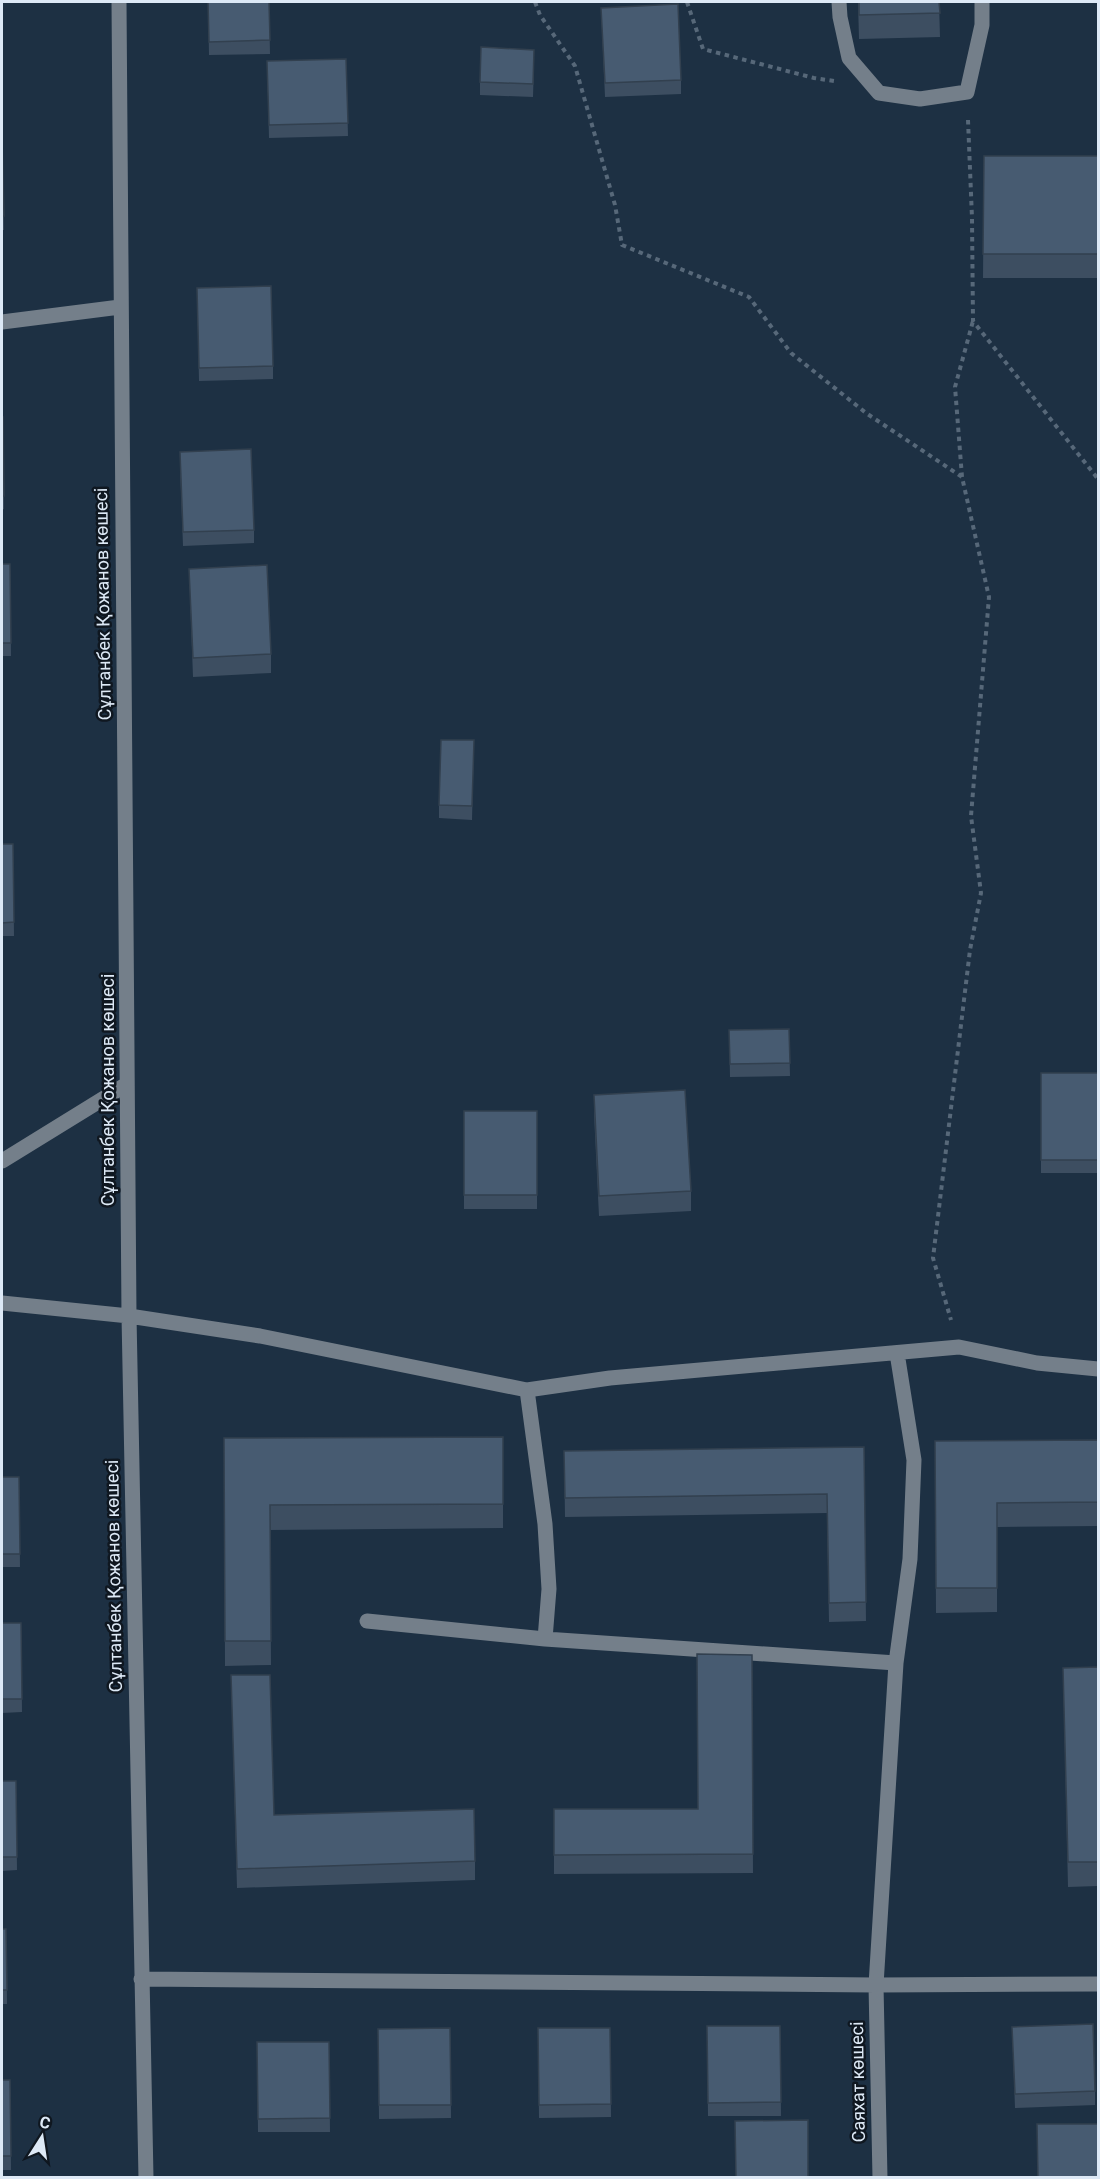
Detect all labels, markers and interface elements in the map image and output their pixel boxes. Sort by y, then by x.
street label: Сұлтанбек Қожанов көшесі [90,487,115,721]
street label: Сұлтанбек Қожанов көшесі [97,974,118,1206]
street label: Сұлтанбек Қожанов көшесі [101,1459,126,1693]
street label: Саяхат көшесі [846,2021,869,2143]
north arrow [12,2107,72,2167]
text: С [38,2112,52,2133]

